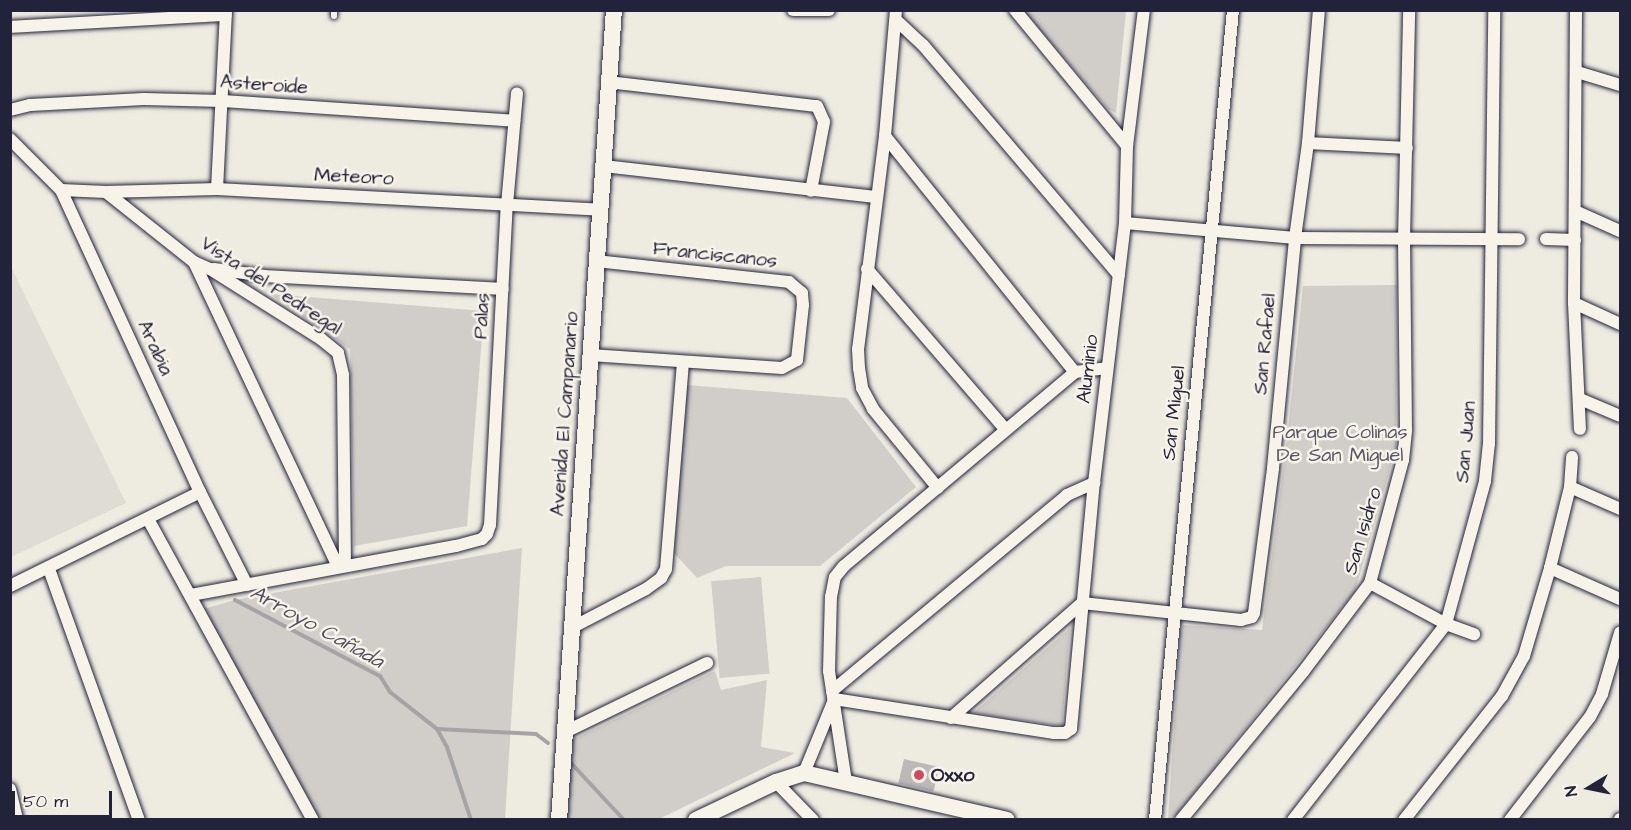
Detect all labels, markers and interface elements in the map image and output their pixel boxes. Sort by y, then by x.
street label: Asteroide [219,70,309,100]
street label: Meteoro [314,163,394,191]
street label: Vista del Pedregal [196,231,346,341]
street label: Franciscanos [652,237,778,273]
street label: Palas [469,292,495,340]
street label: San Rafael [1249,292,1281,396]
street label: Avenida El Campanario [546,311,584,517]
street label: Arabia [132,316,178,380]
street label: Aluminio [1072,333,1104,405]
street label: San Miguel [1157,364,1191,462]
street label: San Juan [1450,400,1482,484]
park label: Parque Colinas De San Miguel [1272,421,1408,468]
street label: San Isidro [1338,485,1388,577]
water label: Arroyo Cañada [246,580,388,674]
north arrow [1559,758,1619,818]
place label: Oxxo [931,763,974,787]
marker: Oxxo [912,768,926,782]
scale bar [15,779,116,817]
text: N [1560,784,1583,798]
text: 50 m [23,789,68,814]

